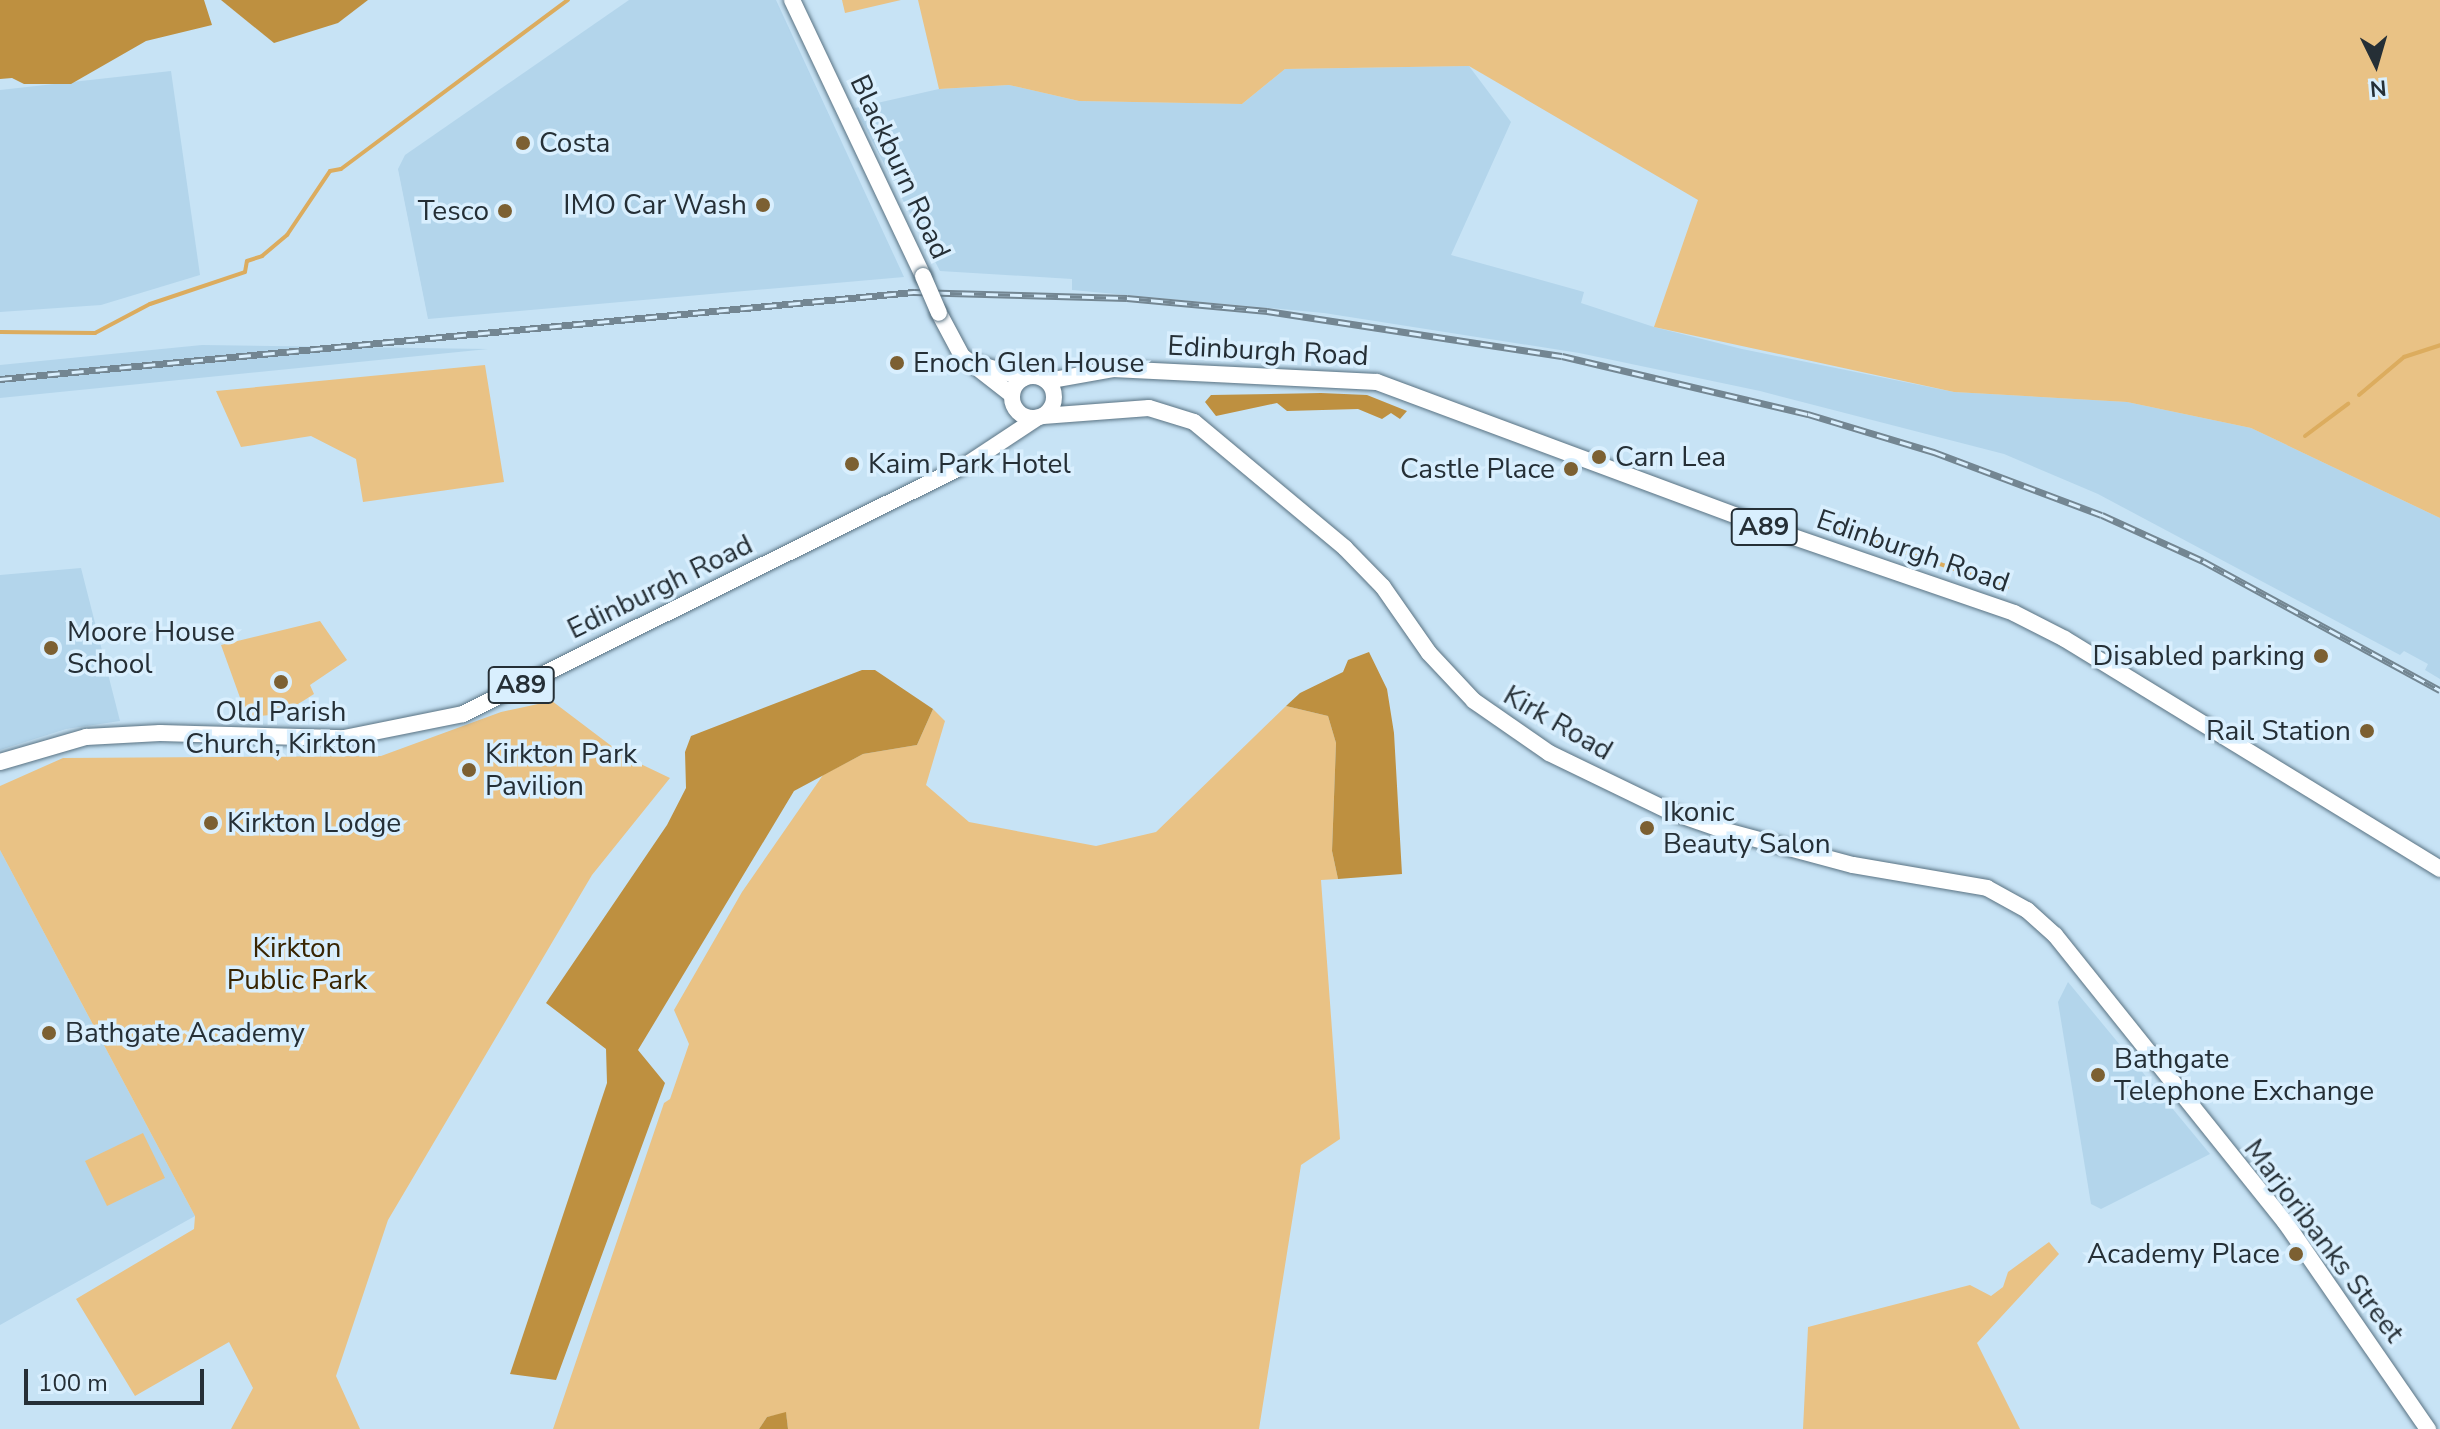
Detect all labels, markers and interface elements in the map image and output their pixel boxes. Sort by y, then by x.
north arrow [2336,24,2416,104]
street label: Blackburn Road [843,70,957,264]
text: N [2369,72,2388,104]
place label: Costa [539,126,610,160]
marker: Costa [514,134,532,152]
place label: IMO Car Wash [563,188,747,222]
place label: Tesco [418,194,489,228]
marker: IMO Car Wash [754,196,772,214]
marker: Tesco [496,202,514,220]
street label: Edinburgh Road [1167,329,1369,373]
place label: Enoch Glen House [913,346,1144,380]
marker: Enoch Glen House [888,354,906,372]
place label: Carn Lea [1615,440,1726,474]
place label: Kaim Park Hotel [868,447,1071,481]
marker: Carn Lea [1590,448,1608,466]
place label: Castle Place [1400,452,1555,486]
marker: Kaim Park Hotel [843,455,861,473]
marker: Castle Place [1562,460,1580,478]
street label: Edinburgh Road [1812,502,2014,600]
road number: A89 [1730,505,1798,549]
street label: Edinburgh Road [562,528,758,646]
place label: Moore House School [67,615,235,681]
marker: Moore House School [42,639,60,657]
place label: Disabled parking [2093,639,2305,673]
marker: Disabled parking [2312,647,2330,665]
road number: A89 [487,663,555,707]
marker: Old Parish Church, Kirkton [272,673,290,691]
street label: Kirk Road [1497,678,1619,768]
place label: Old Parish Church, Kirkton [185,695,377,761]
place label: Rail Station [2206,714,2351,748]
marker: Rail Station [2358,722,2376,740]
place label: Kirkton Park Pavilion [485,737,637,803]
marker: Kirkton Park Pavilion [460,761,478,779]
place label: Ikonic Beauty Salon [1663,795,1831,861]
place label: Kirkton Lodge [227,806,401,840]
marker: Kirkton Lodge [202,814,220,832]
marker: Ikonic Beauty Salon [1638,819,1656,837]
park label: Kirkton Public Park [227,931,367,997]
place label: Bathgate Academy [65,1016,305,1050]
marker: Bathgate Academy [40,1024,58,1042]
place label: Bathgate Telephone Exchange [2114,1042,2374,1108]
marker: Bathgate Telephone Exchange [2089,1066,2107,1084]
street label: Marjoribanks Street [2237,1133,2411,1349]
place label: Academy Place [2087,1237,2280,1271]
marker: Academy Place [2287,1245,2305,1263]
scale bar [28,1353,208,1403]
text: 100 m [38,1367,108,1399]

